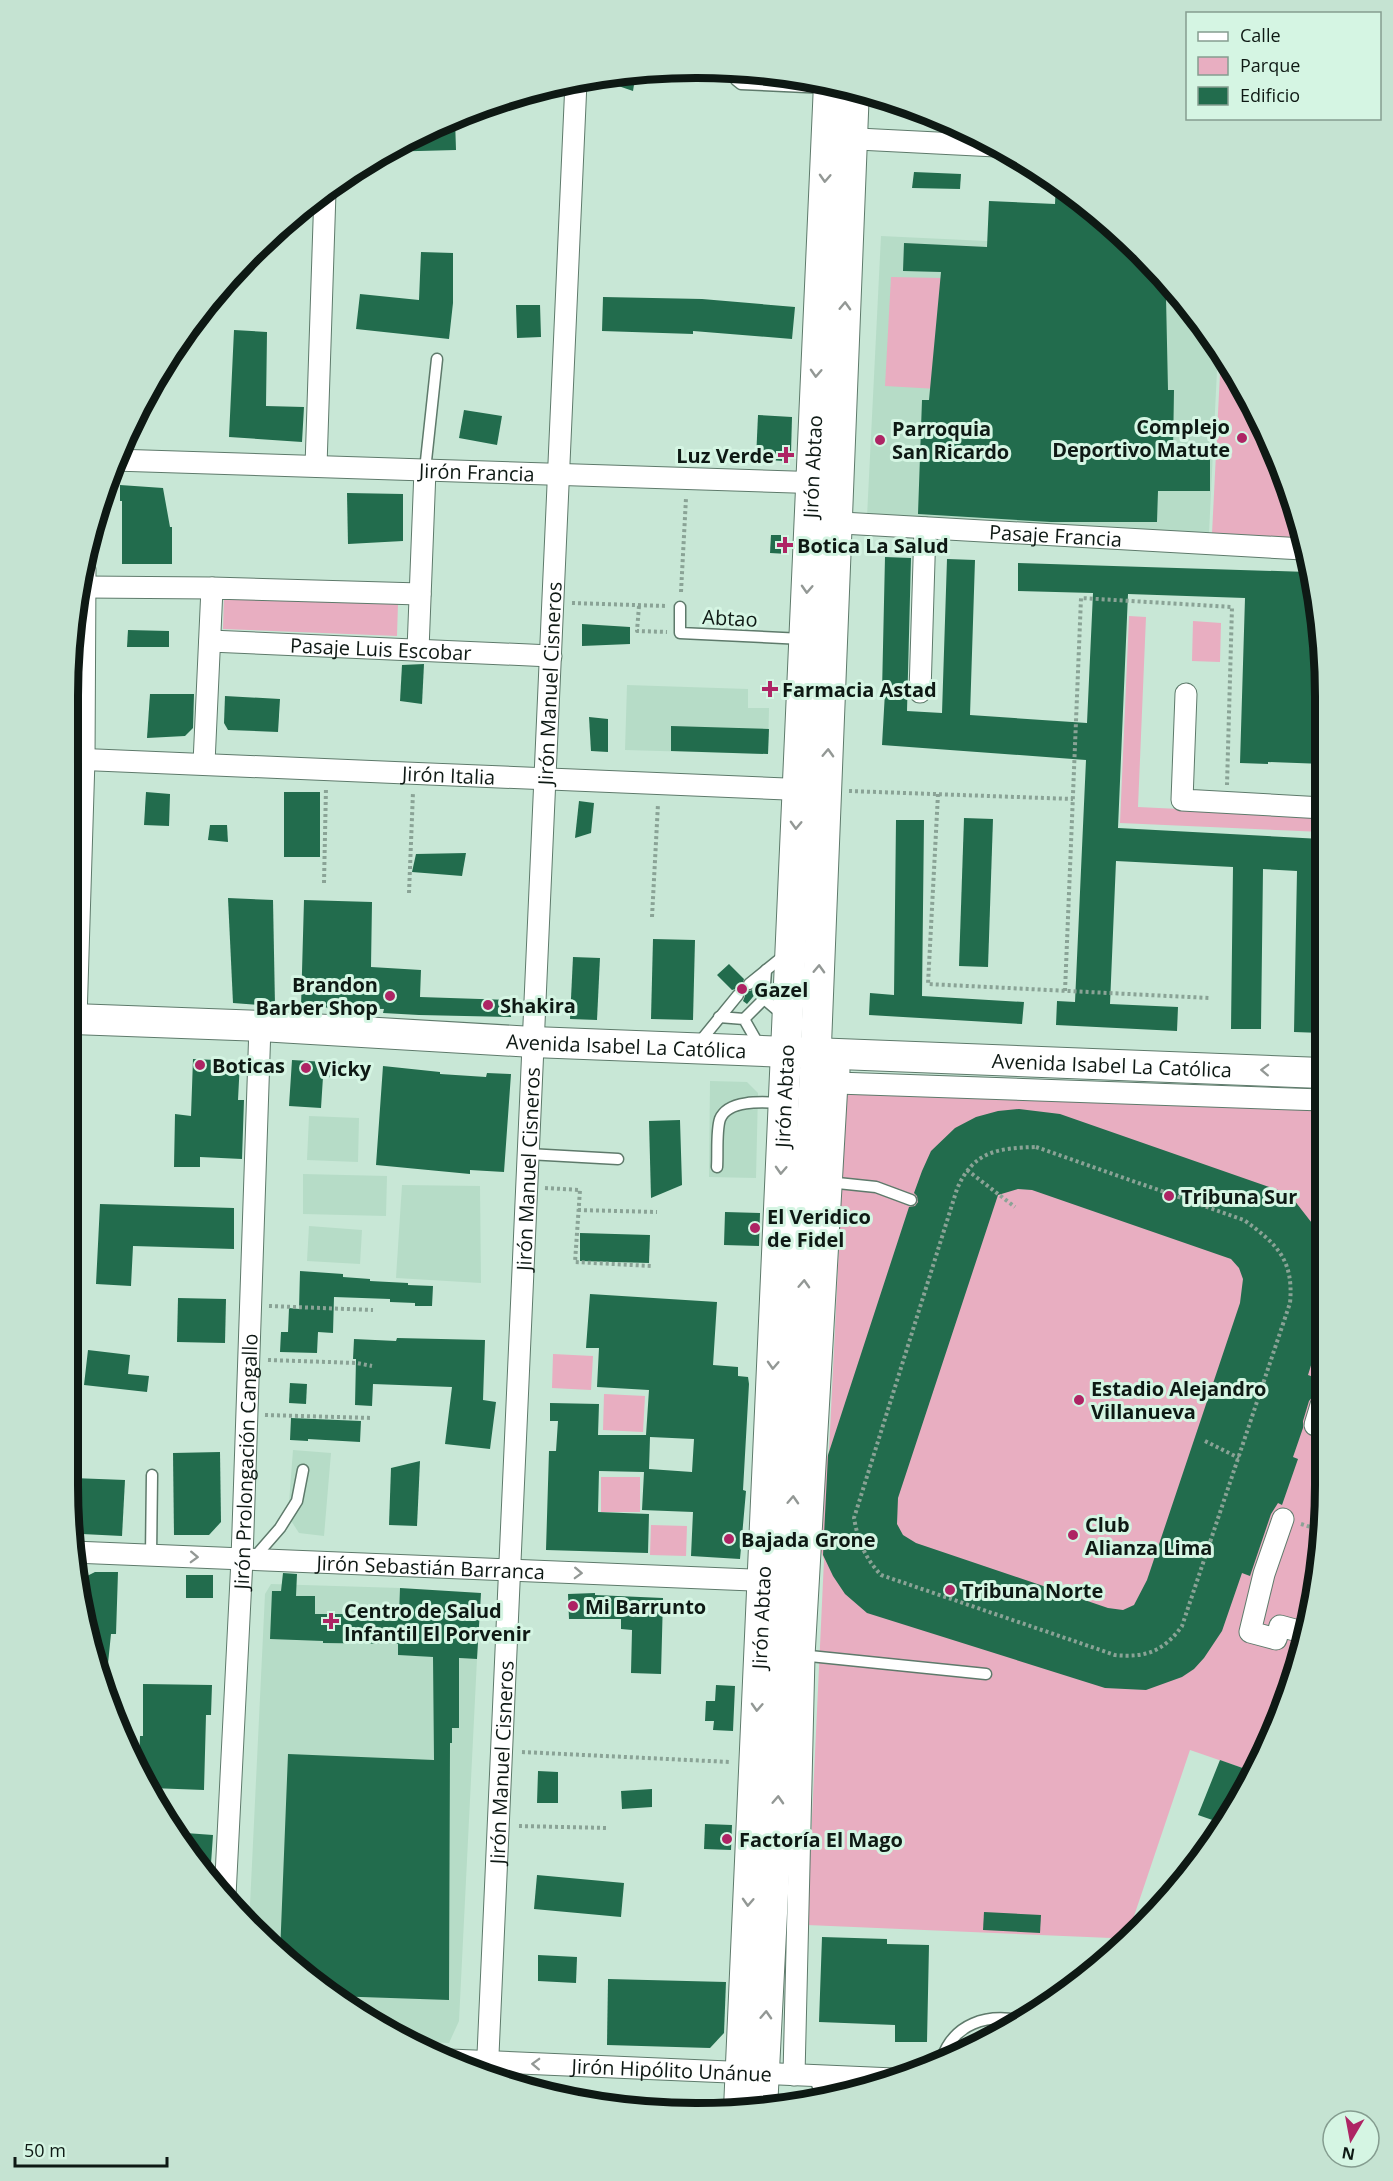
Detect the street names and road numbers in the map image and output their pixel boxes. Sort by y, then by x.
street label: Jirón Abtao [796,414,828,521]
street label: Jirón Francia [416,456,535,487]
street label: Pasaje Francia [988,518,1123,552]
street label: Jirón Manuel Cisneros [531,581,567,788]
street label: Abtao [702,603,758,633]
street label: Pasaje Luis Escobar [289,631,472,666]
street label: Jirón Italia [400,759,496,790]
street label: Avenida Isabel La Católica [505,1027,747,1064]
street label: Jirón Abtao [768,1044,800,1150]
street label: Avenida Isabel La Católica [991,1047,1233,1083]
street label: Jirón Manuel Cisneros [509,1067,546,1273]
street label: Jirón Prolongación Cangallo [227,1333,263,1592]
street label: Jirón Sebastián Barranca [314,1548,545,1585]
street label: Jirón Abtao [745,1565,777,1672]
street label: Jirón Manuel Cisneros [483,1660,519,1867]
street label: Jirón Hipólito Unánue [569,2052,773,2087]

